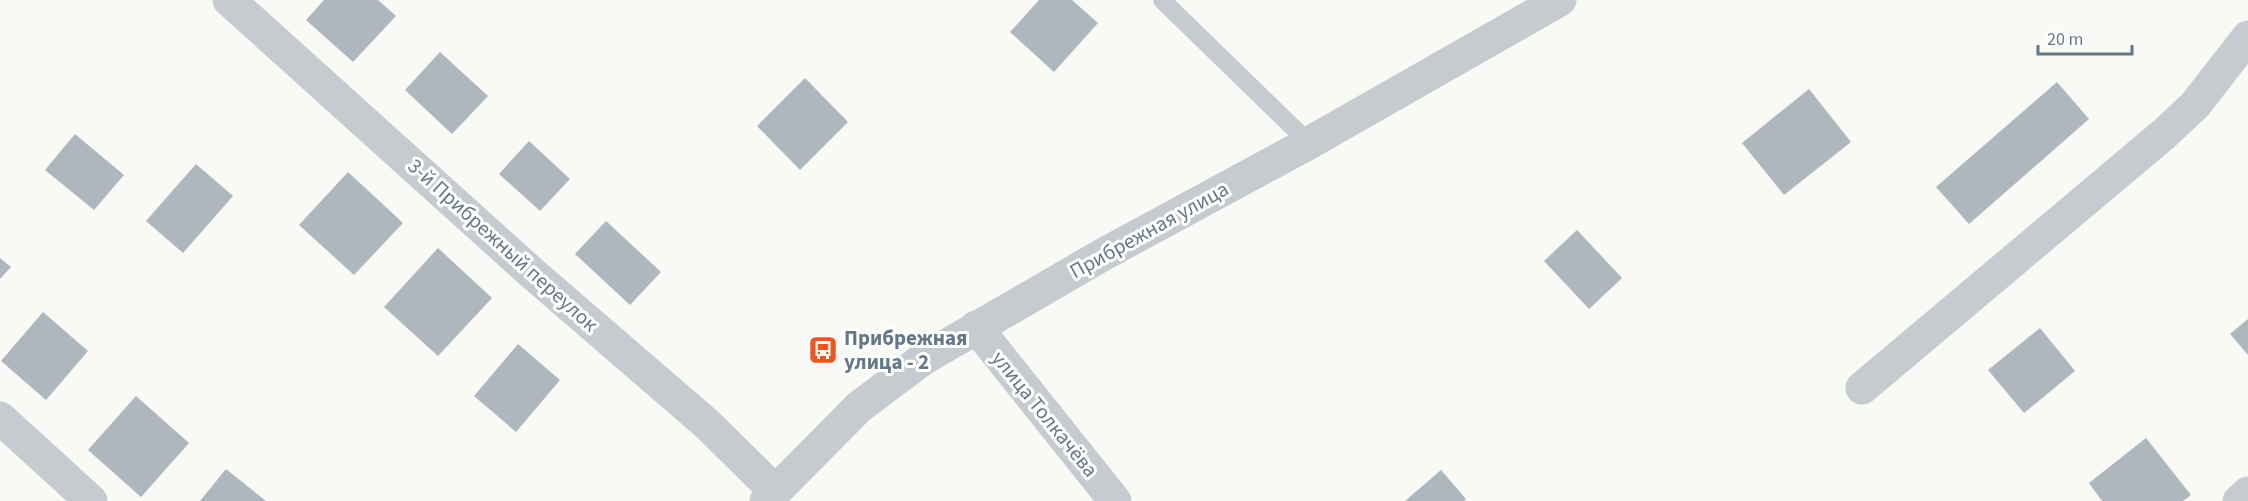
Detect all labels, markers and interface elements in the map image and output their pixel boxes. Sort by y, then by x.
scale bar [2038,18,2132,56]
text: 20 m [2047,27,2083,52]
street label: 3-й Прибрежный переулок [401,151,605,339]
street label: Прибрежная улица [1064,174,1234,286]
place label: Прибрежная улица - 2 [844,323,967,377]
bus stop icon: Прибрежная улица - 2 [807,334,839,366]
street label: улица Толкачёва [985,344,1105,484]

